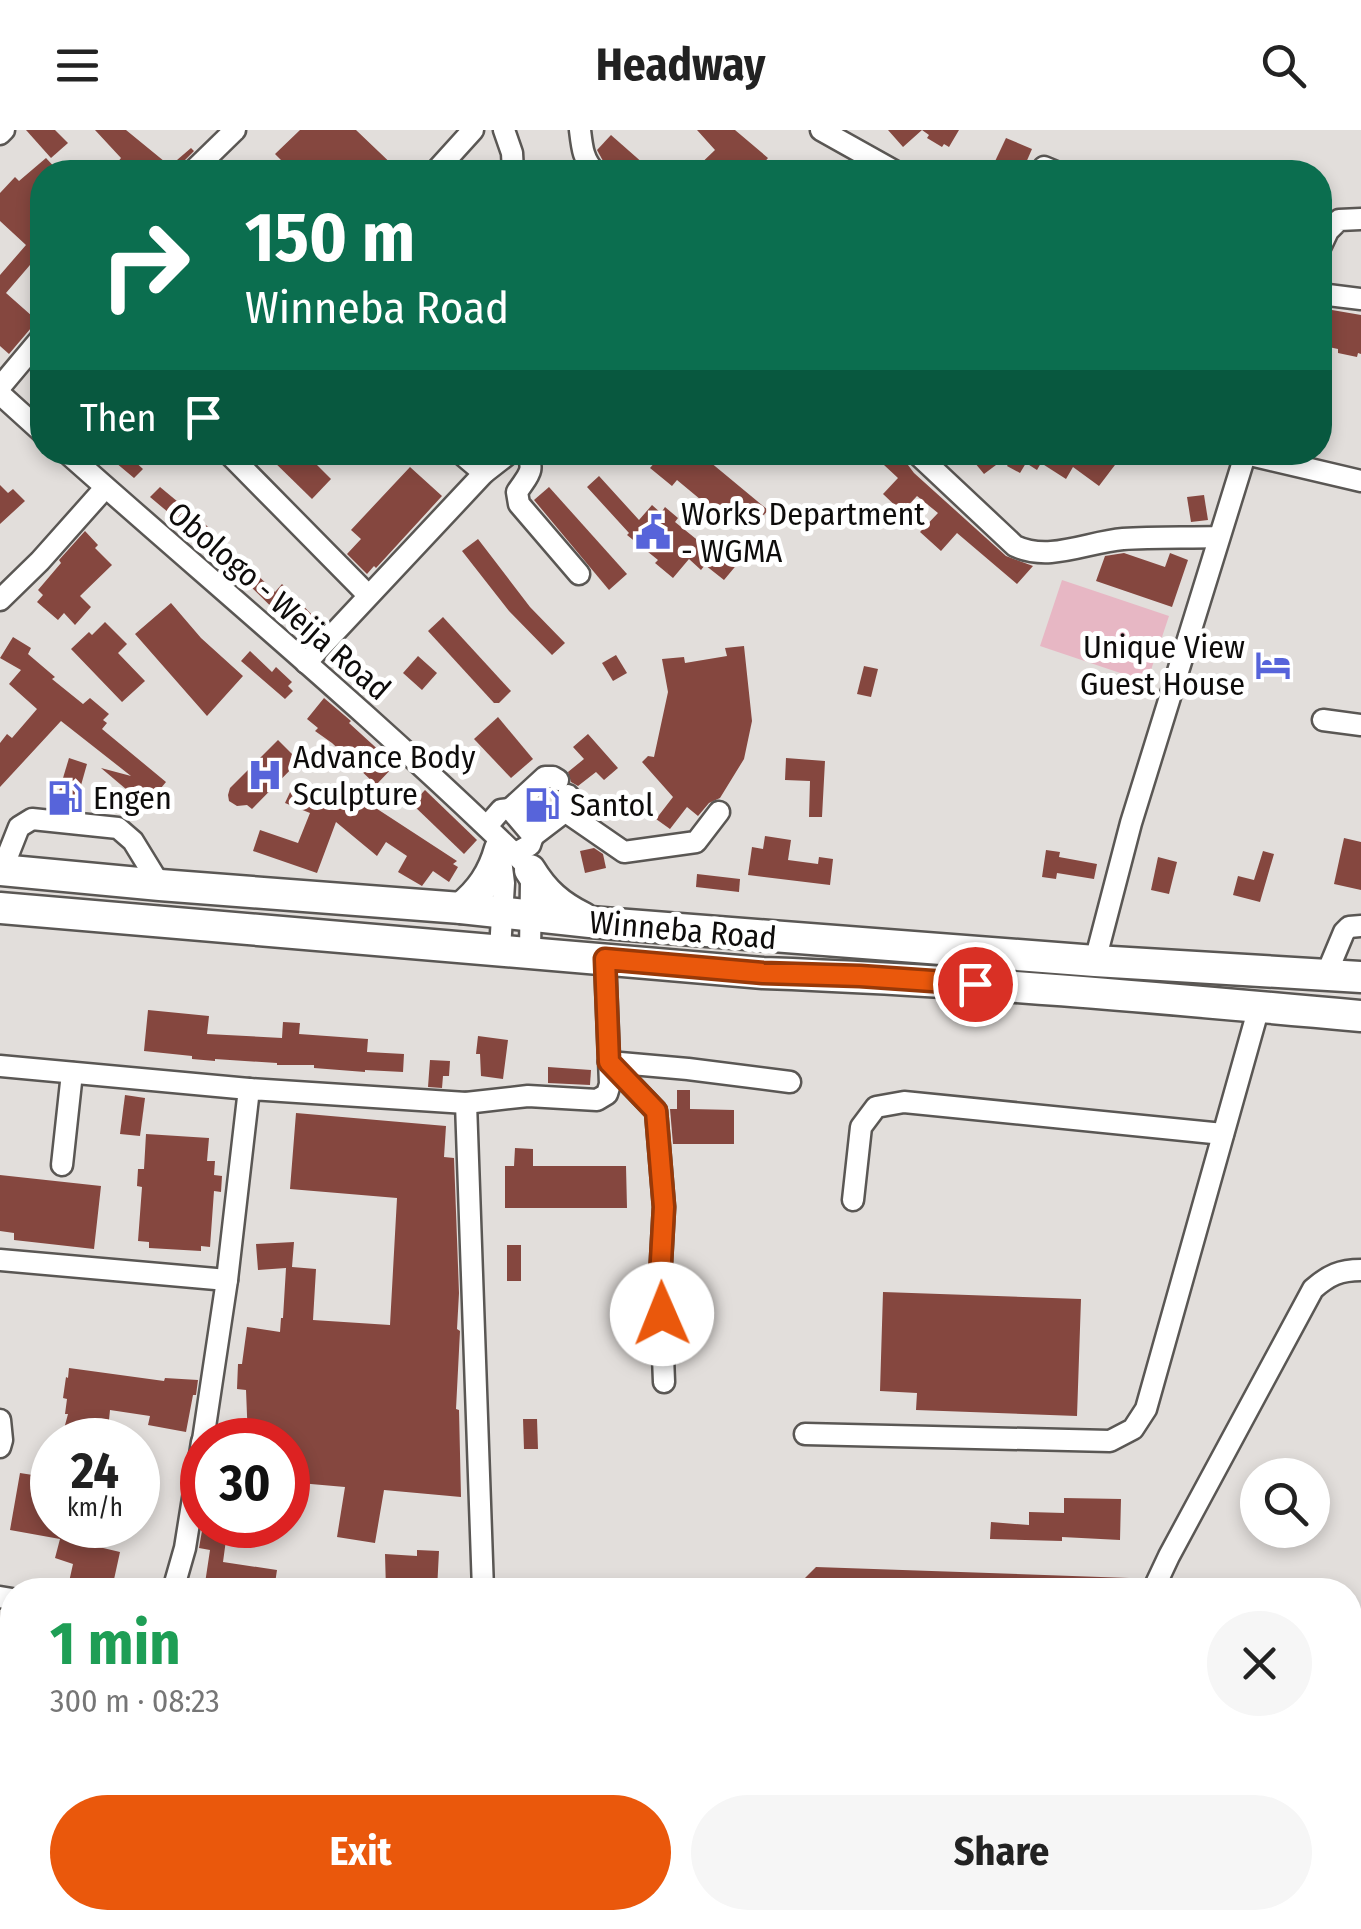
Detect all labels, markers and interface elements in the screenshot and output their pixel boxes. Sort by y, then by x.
icon: menu [50,38,105,93]
text: Headway [596,38,765,92]
icon: search [1256,38,1311,93]
text: 150 m [245,196,415,280]
icon: right [80,200,210,330]
text: Winneba Road [245,281,509,335]
icon: arrive [176,390,231,445]
text: Then [80,395,156,441]
street label: Obologo - Weija Road [160,494,398,708]
place label: Works Department - WGMA [681,495,925,570]
public building icon: Works Department - WGMA [634,513,672,551]
place label: Unique View Guest House [1080,628,1245,703]
hotel icon: Unique View Guest House [1254,646,1292,684]
place label: Advance Body Sculpture [293,738,476,813]
hospital icon: Advance Body Sculpture [246,756,284,794]
fuel station icon: Engen [46,779,84,817]
place label: Engen [93,779,172,817]
fuel station icon: Santol [523,786,561,824]
place label: Santol [570,786,654,824]
street label: Winneba Road [588,903,778,957]
pin [933,942,1018,1027]
icon: arrive [948,957,1003,1012]
position arrow [610,1262,714,1366]
speed limit sign: 30 [180,1418,310,1548]
text: 24 [71,1441,119,1501]
map controls [1240,1458,1330,1548]
button: search [1240,1458,1330,1548]
text: km/h [67,1493,123,1523]
text: 1 min [50,1608,181,1680]
button: close [1207,1611,1312,1716]
text: 300 m · 08:23 [50,1682,220,1720]
button: Exit [50,1795,671,1910]
button: Share [691,1795,1312,1910]

